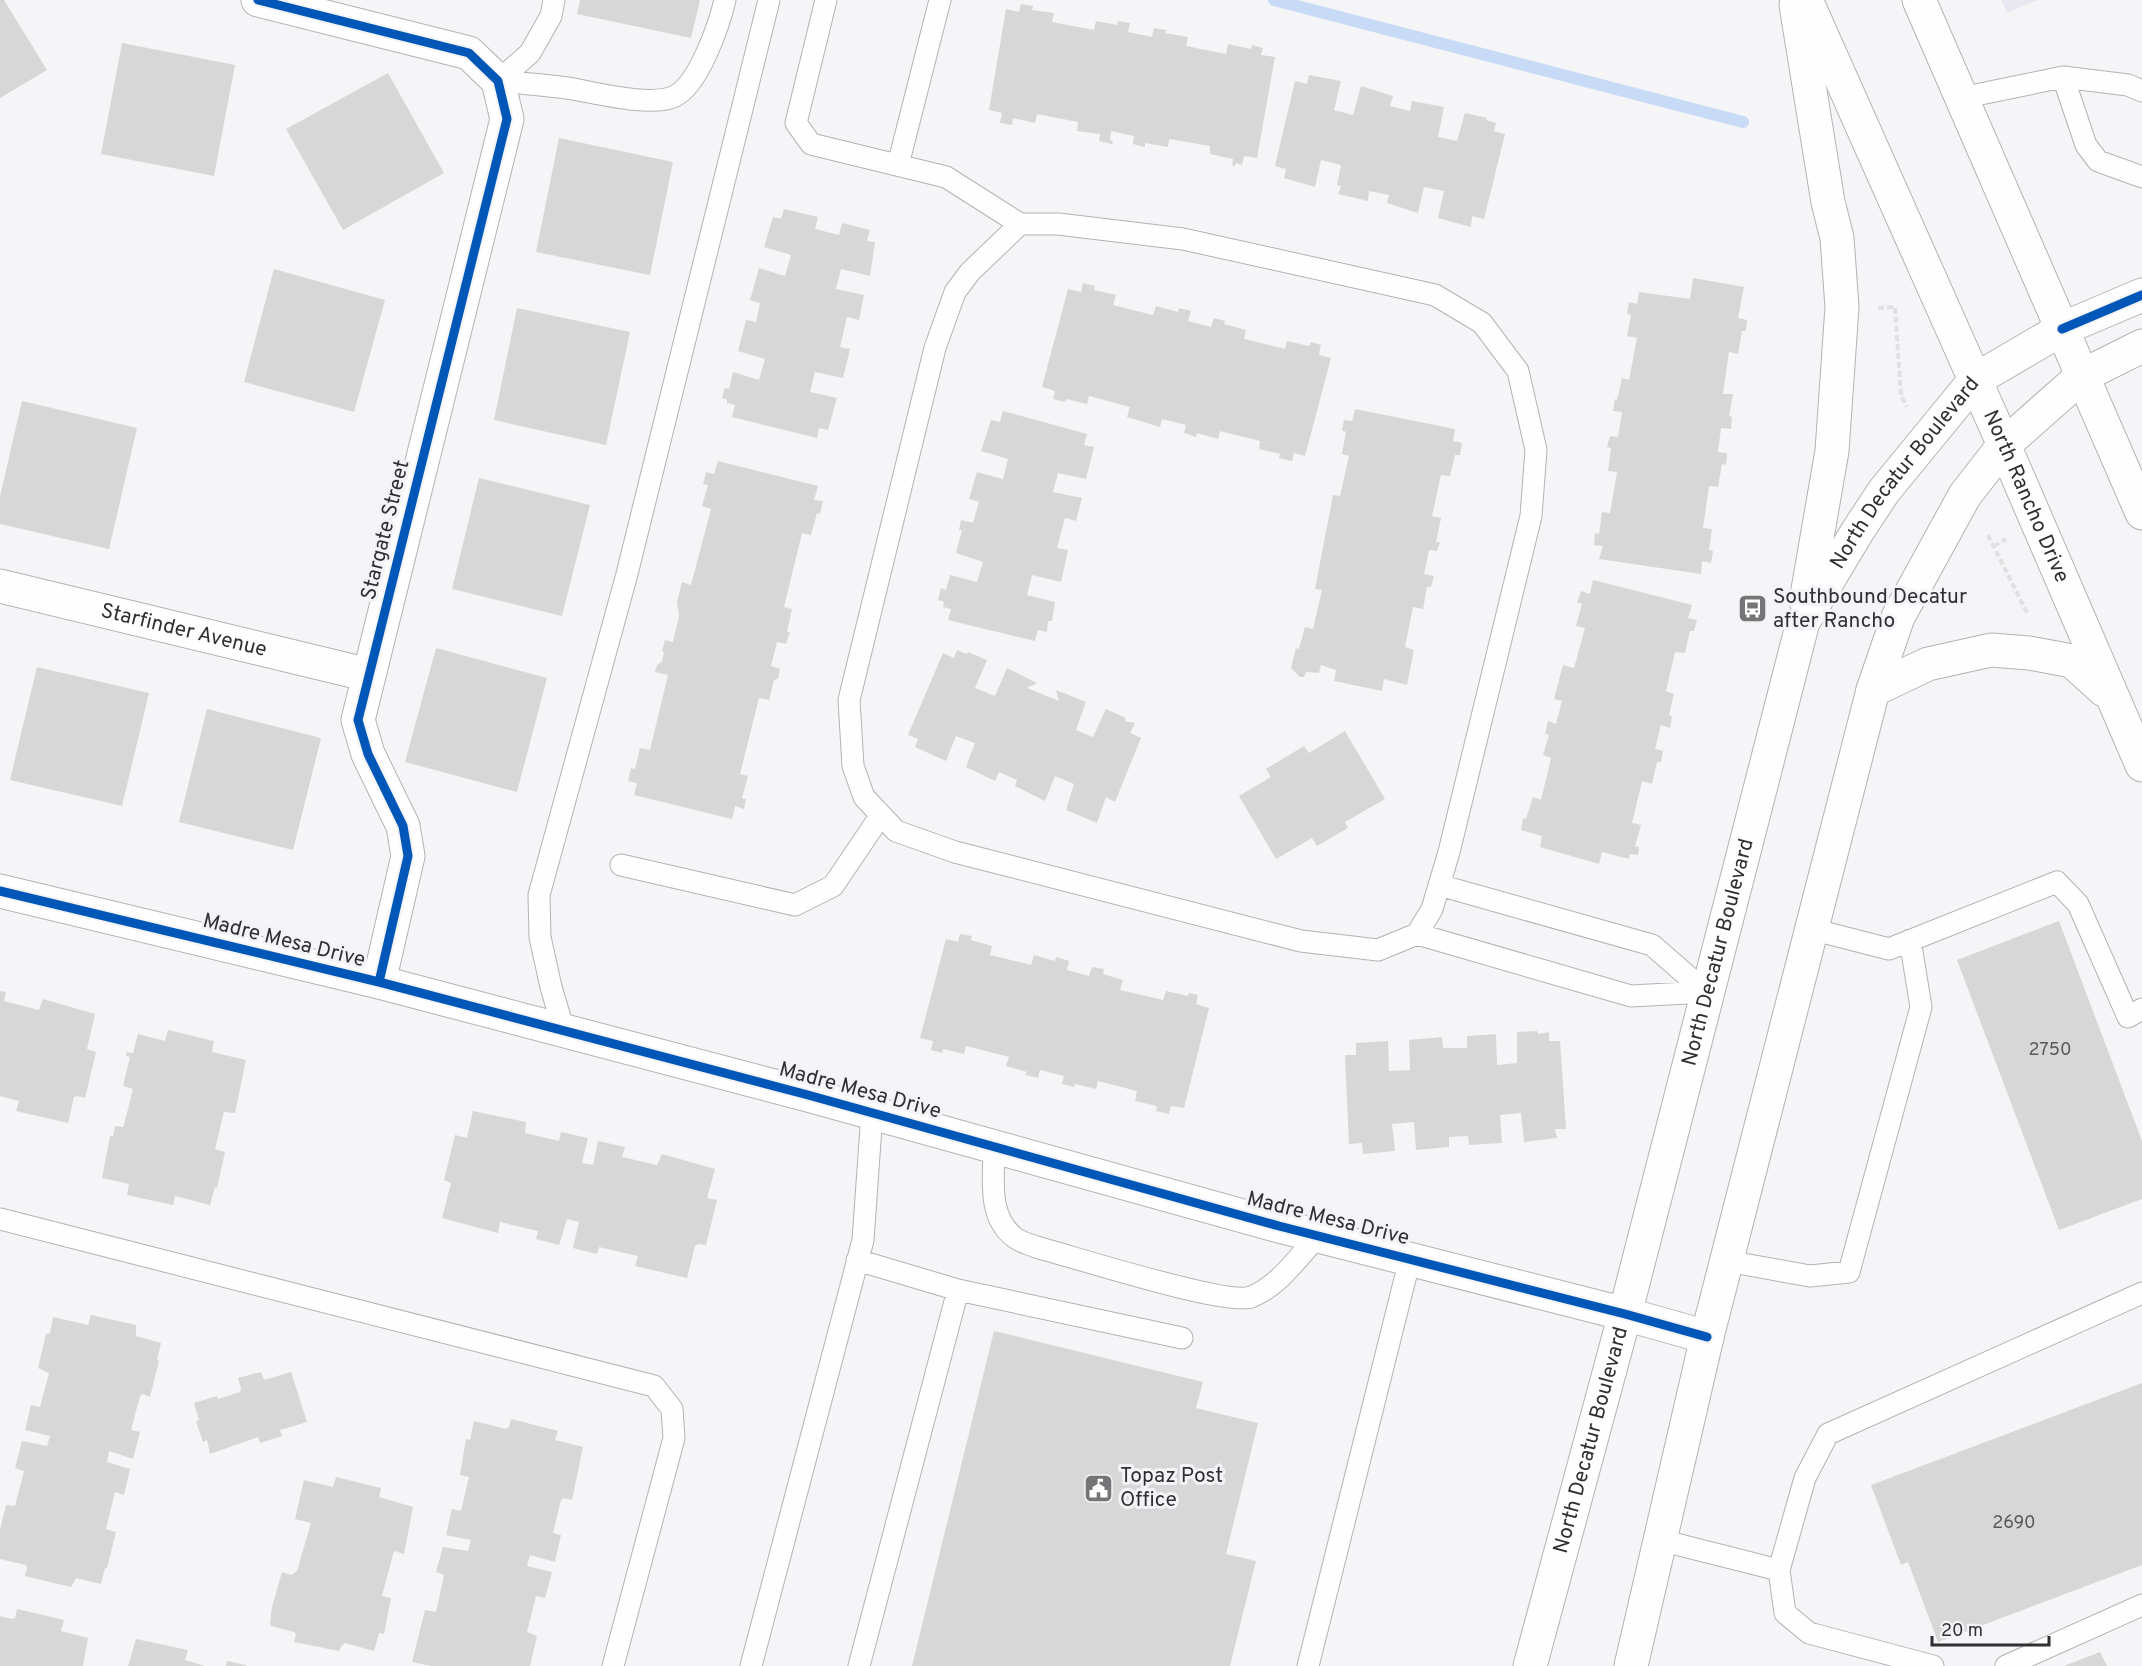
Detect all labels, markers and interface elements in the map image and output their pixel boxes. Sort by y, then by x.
street label: North Decatur Boulevard [1824,371,1986,574]
street label: North Rancho Drive [1977,406,2075,587]
street label: Stargate Street [356,457,416,603]
place label: Southbound Decatur after Rancho [1773,584,1967,635]
bus stop icon: Southbound Decatur after Rancho [1736,593,1768,625]
street label: Starfinder Avenue [98,597,270,663]
street label: North Decatur Boulevard [1676,836,1760,1069]
street label: Madre Mesa Drive [200,908,368,974]
house number: 2750 [2029,1039,2071,1062]
street label: Madre Mesa Drive [776,1056,944,1126]
street label: Madre Mesa Drive [1244,1186,1412,1252]
street label: North Decatur Boulevard [1547,1324,1634,1556]
place label: Topaz Post Office [1120,1463,1223,1514]
public building icon: Topaz Post Office [1083,1472,1115,1504]
house number: 2690 [1992,1512,2036,1535]
scale bar [1932,1609,2049,1647]
text: 20 m [1941,1620,1983,1643]

